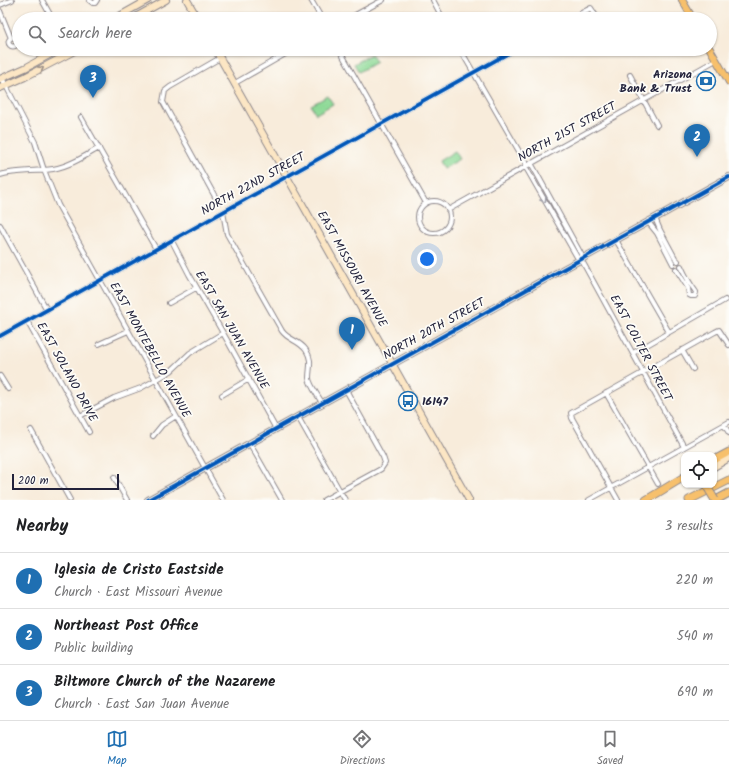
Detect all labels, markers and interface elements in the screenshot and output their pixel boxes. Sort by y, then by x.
search box [12,12,717,56]
text: Search here [58,22,132,46]
icon: search [26,23,48,45]
pin: 3 [80,65,106,98]
place label: Arizona Bank & Trust [619,65,693,98]
one-way arrow [37,66,44,74]
bank icon: Arizona Bank & Trust [695,70,717,92]
street label: NORTH 21ST STREET [514,96,621,167]
pin: 2 [684,124,710,157]
street label: NORTH 22ND STREET [197,147,310,221]
one-way arrow [540,196,547,203]
street label: EAST MISSOURI AVENUE [312,207,393,332]
your location [417,249,437,269]
street label: EAST SAN JUAN AVENUE [190,267,274,394]
street label: EAST MONTEBELLO AVENUE [105,278,196,422]
street label: EAST COLTER STREET [605,291,678,406]
street label: NORTH 20TH STREET [379,292,490,365]
pin: 1 [339,317,365,350]
street label: EAST SOLANO DRIVE [32,319,103,426]
bus stop icon: 16147 [397,390,419,412]
place label: 16147 [422,392,448,411]
map controls [681,452,717,488]
button: locate [681,452,717,488]
scale bar [12,472,119,491]
text: 200 m [18,472,49,490]
text: Nearby [16,513,68,540]
text: 3 results [665,516,713,537]
text: Iglesia de Cristo Eastside [54,558,224,582]
text: 1 [27,570,31,591]
text: 220 m [676,570,713,591]
text: Church · East Missouri Avenue [54,582,223,603]
text: Northeast Post Office [54,614,198,638]
text: 2 [25,626,33,647]
text: 540 m [677,626,713,647]
text: Public building [54,638,133,659]
text: Biltmore Church of the Nazarene [54,670,275,694]
text: 3 [25,682,33,703]
text: 690 m [677,682,713,703]
text: Church · East San Juan Avenue [54,694,229,715]
tab: Map [106,728,128,770]
tab: Directions [340,728,385,770]
tab: Saved [597,728,623,770]

